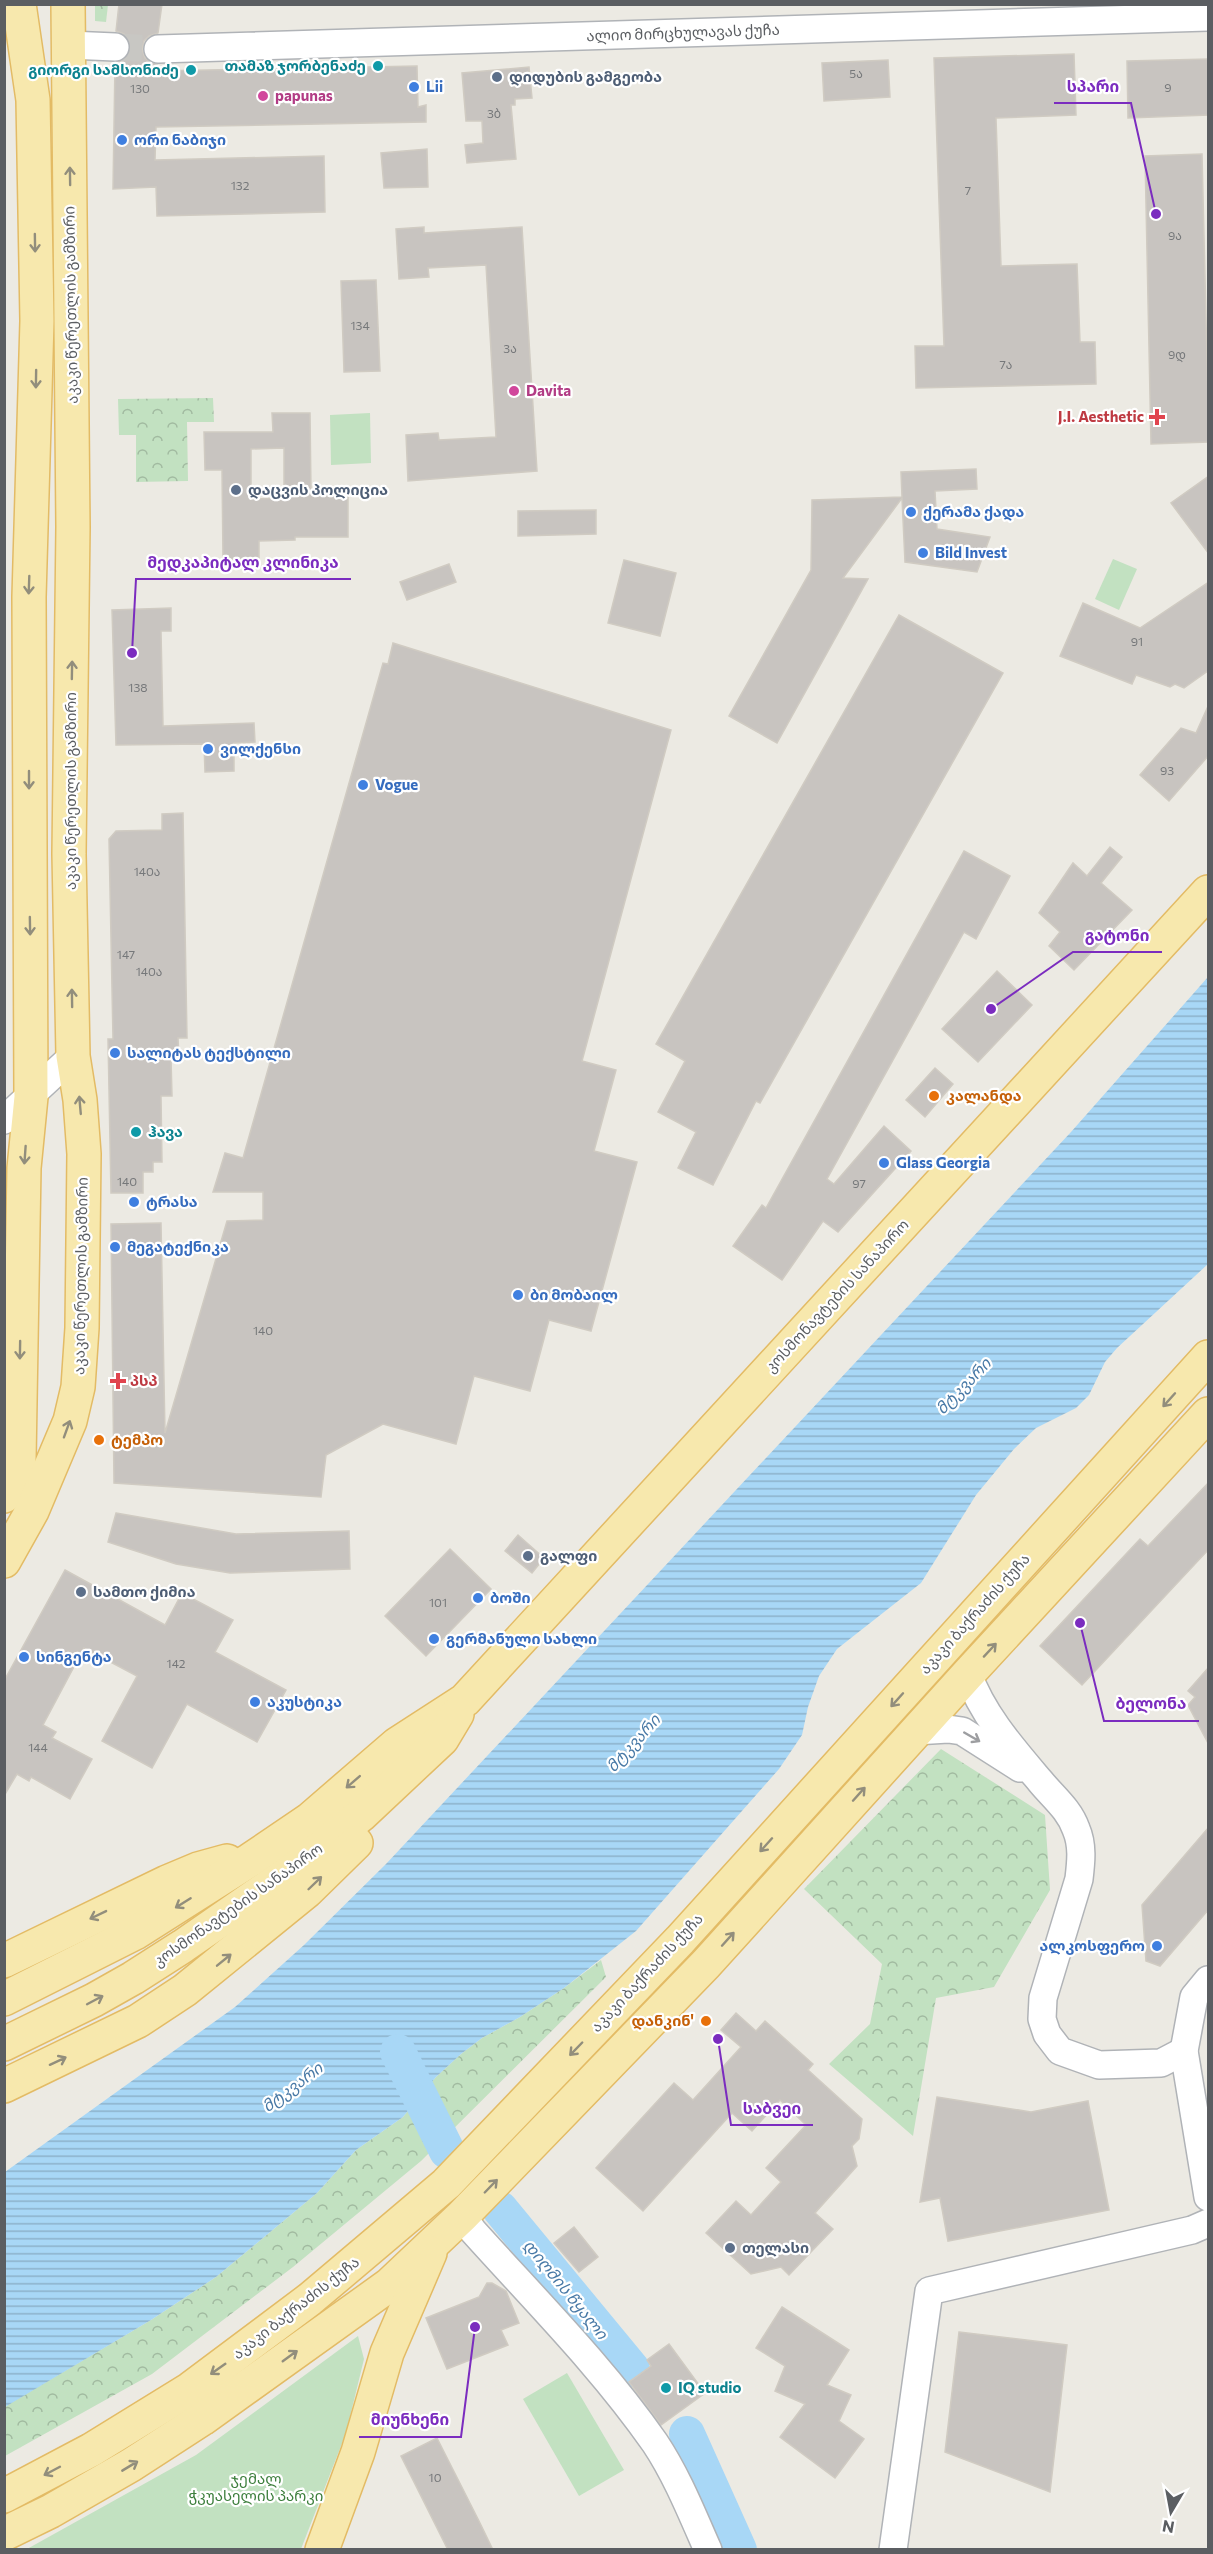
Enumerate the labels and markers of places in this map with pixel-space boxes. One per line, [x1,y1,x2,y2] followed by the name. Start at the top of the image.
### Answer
[224,56,366,75] place label: თამაზ ჯორბენაძე
[371,59,385,73] marker: თამაზ ჯორბენაძე
[28,60,179,79] place label: გიორგი სამსონიძე
[184,63,198,77] marker: გიორგი სამსონიძე
[509,67,662,86] place label: დიდუბის გამგეობა
[1054,69,1131,103] callout: სპარი
[490,70,504,84] marker: დიდუბის გამგეობა
[426,77,443,95] place label: Lii
[407,80,421,94] marker: Lii
[275,86,333,104] place label: papunas
[256,89,270,103] marker: papunas
[134,130,226,149] place label: ორი ნაბიჯი
[115,133,129,147] marker: ორი ნაბიჯი
[526,381,571,399] place label: Davita
[507,384,521,398] marker: Davita
[1058,407,1144,425] place label: J.I. Aesthetic
[1148,408,1166,426] marker: J.I. Aesthetic
[248,480,388,499] place label: დაცვის პოლიცია
[229,483,243,497] marker: დაცვის პოლიცია
[923,502,1025,521] place label: ქერამა ქადა
[904,505,918,519] marker: ქერამა ქადა
[935,543,1007,561] place label: Bild Invest
[136,545,351,579] callout: მედკაპიტალ კლინიკა
[916,546,930,560] marker: Bild Invest
[220,739,301,758] place label: ვილქენსი
[201,742,215,756] marker: ვილქენსი
[375,775,418,793] place label: Vogue
[356,778,370,792] marker: Vogue
[1073,918,1162,952] callout: გატონი
[127,1043,291,1062] place label: სალიტას ტექსტილი
[108,1046,122,1060] marker: სალიტას ტექსტილი
[946,1086,1022,1105] place label: კალანდა
[927,1089,941,1103] marker: კალანდა
[148,1122,183,1141] place label: ჰავა
[129,1125,143,1139] marker: ჰავა
[896,1153,990,1171] place label: Glass Georgia
[877,1156,891,1170] marker: Glass Georgia
[146,1192,198,1211] place label: ტრასა
[127,1195,141,1209] marker: ტრასა
[127,1237,229,1256] place label: მეგატექნიკა
[108,1240,122,1254] marker: მეგატექნიკა
[530,1285,618,1304] place label: ბი მობაილ
[511,1288,525,1302] marker: ბი მობაილ
[130,1371,158,1389] place label: პსპ
[111,1374,125,1388] marker: პსპ
[111,1430,163,1449] place label: ტემპო
[92,1433,106,1447] marker: ტემპო
[540,1546,597,1565] place label: გალფი
[521,1549,535,1563] marker: გალფი
[93,1582,196,1601] place label: სამთო ქიმია
[74,1585,88,1599] marker: სამთო ქიმია
[490,1588,531,1606] place label: ბოში
[471,1591,485,1605] marker: ბოში
[446,1629,597,1648] place label: გერმანული სახლი
[427,1632,441,1646] marker: გერმანული სახლი
[36,1647,112,1666] place label: სინგენტა
[17,1650,31,1664] marker: სინგენტა
[1104,1687,1199,1721] callout: ბელონა
[267,1692,342,1711] place label: აკუსტიკა
[248,1695,262,1709] marker: აკუსტიკა
[1039,1936,1145,1955] place label: ალკოსფერო
[1150,1939,1164,1953] marker: ალკოსფერო
[631,2011,694,2030] place label: დანკინ'
[699,2014,713,2028] marker: დანკინ'
[731,2091,813,2125] callout: საბვეი
[742,2238,809,2257] place label: თელასი
[723,2241,737,2255] marker: თელასი
[678,2378,742,2396] place label: IQ studio
[659,2381,673,2395] marker: IQ studio
[359,2403,461,2437] callout: მიუნხენი

